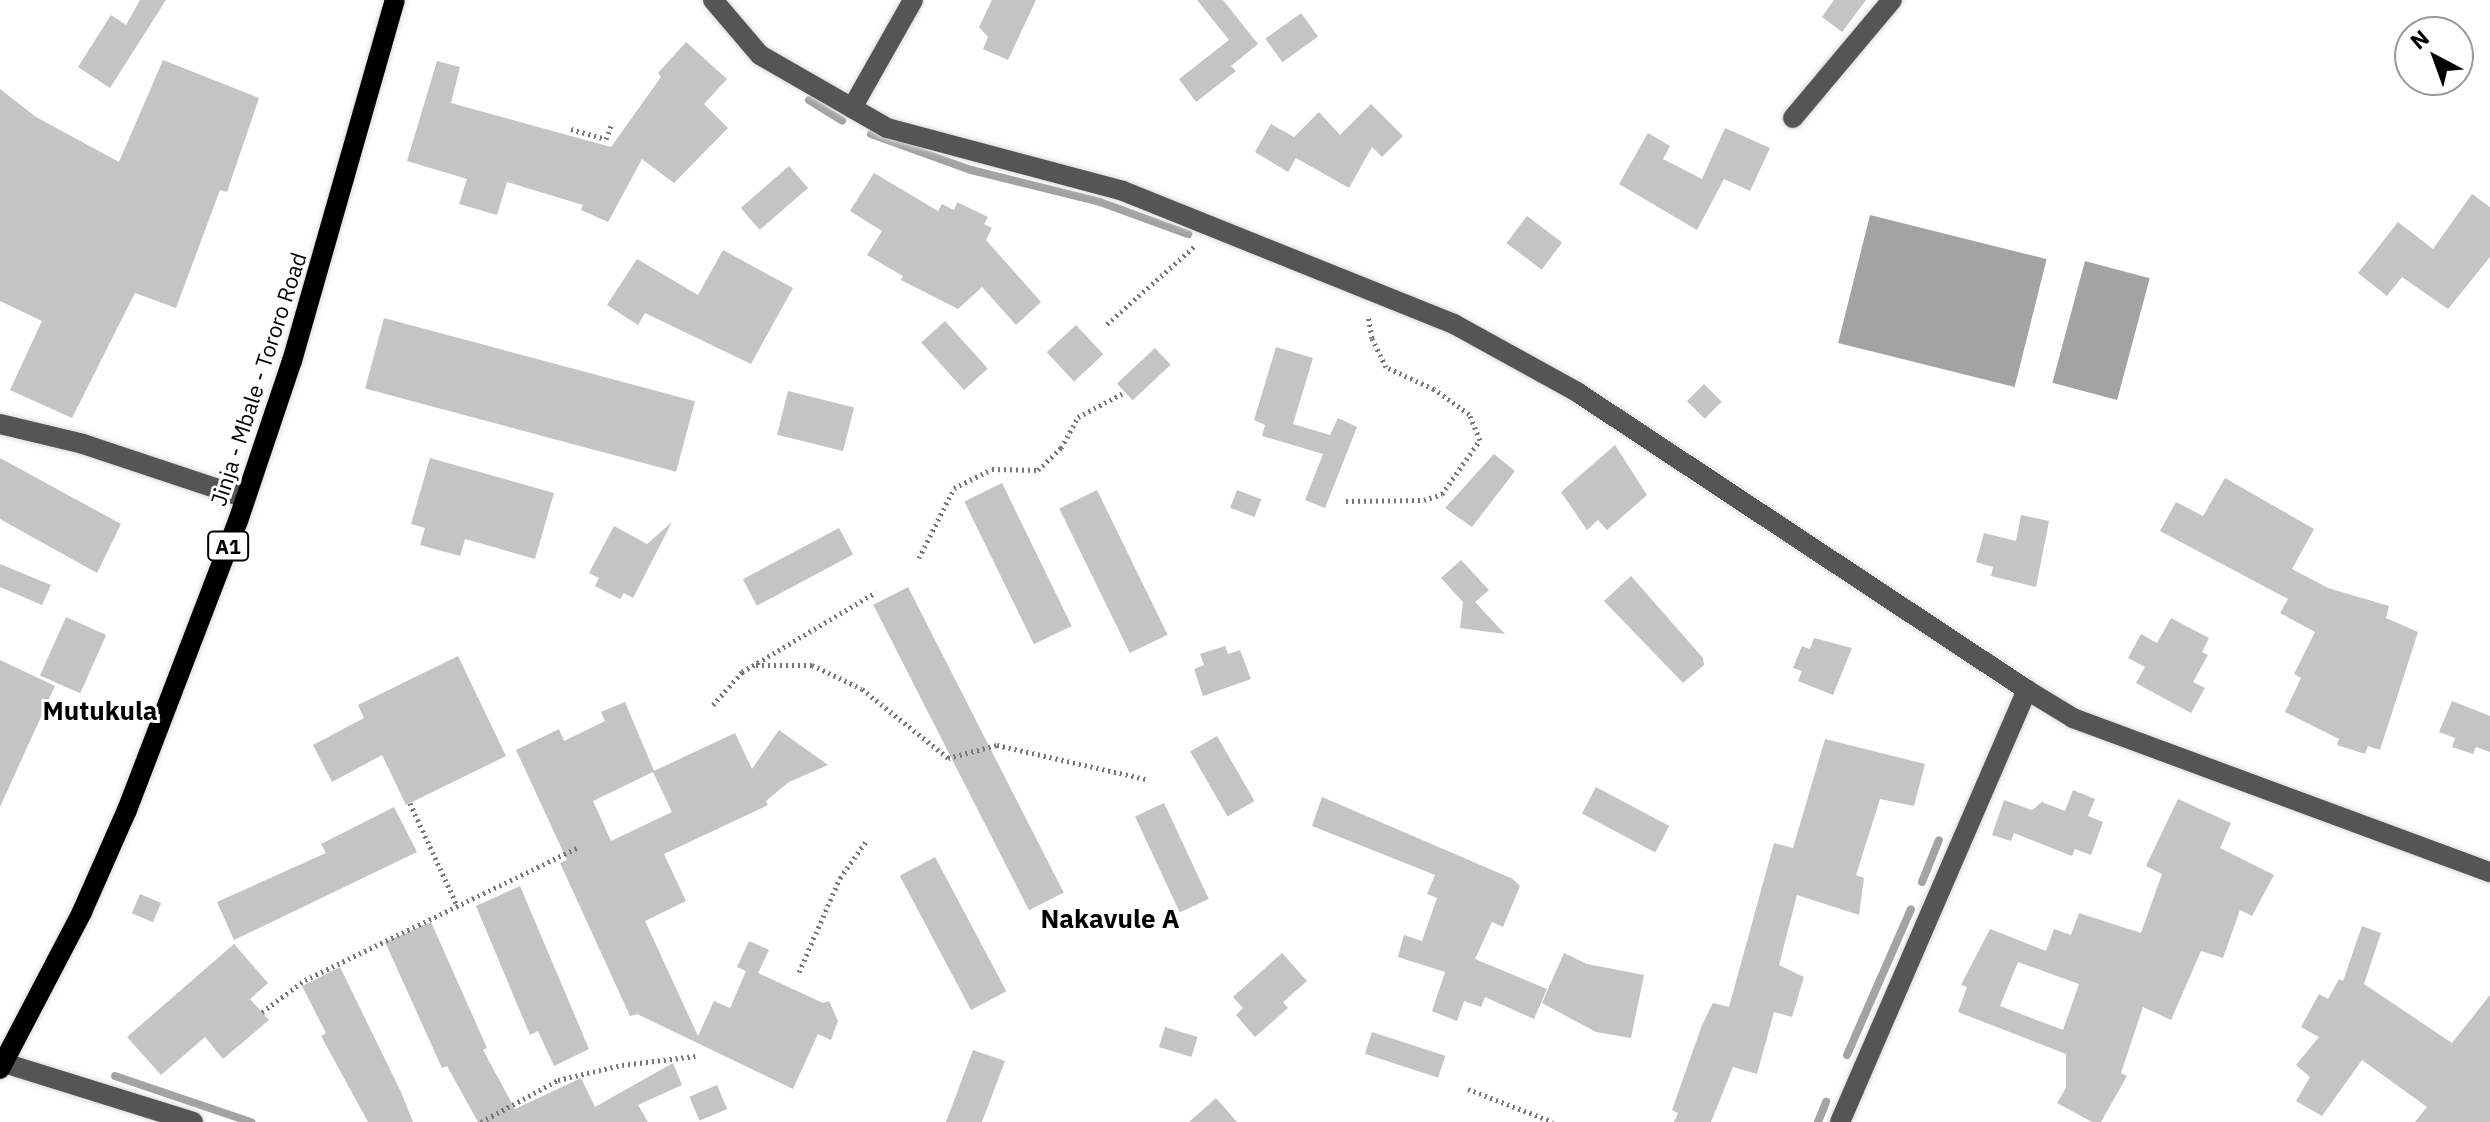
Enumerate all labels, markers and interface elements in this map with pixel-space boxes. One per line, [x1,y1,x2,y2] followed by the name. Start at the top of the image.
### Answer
[2394,16,2474,96] north arrow
[2404,23,2435,55] text: N
[204,249,312,509] street label: Jinja - Mbale - Tororo Road
[206,530,250,562] road number: A1
[42,695,158,727] district label: Mutukula
[1040,903,1180,935] district label: Nakavule A

